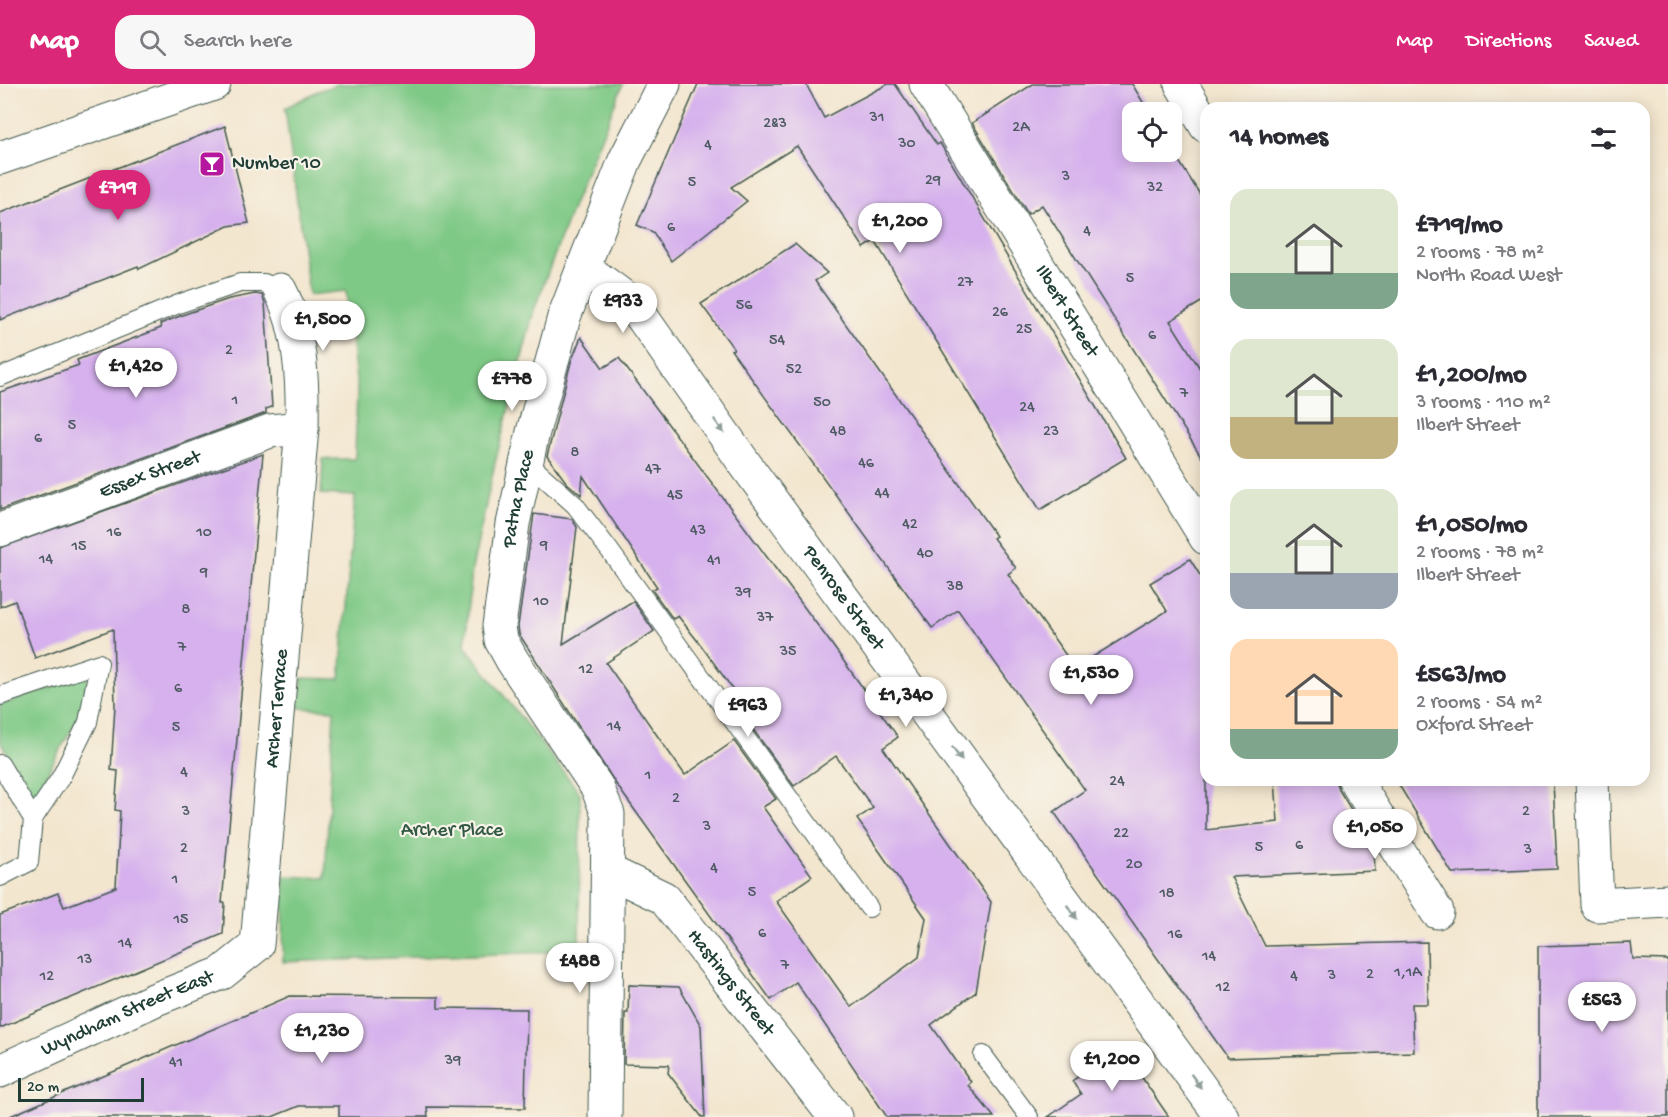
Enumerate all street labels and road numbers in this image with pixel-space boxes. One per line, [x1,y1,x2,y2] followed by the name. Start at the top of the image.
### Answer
[1029,261,1104,363] street label: Ilbert Street
[96,445,206,504] street label: Essex Street
[498,447,540,550] street label: Patna Place
[797,541,890,657] street label: Penrose Street
[261,647,294,769] street label: Archer Terrace
[682,925,780,1042] street label: Hastings Street
[38,965,219,1062] street label: Wyndham Street East

